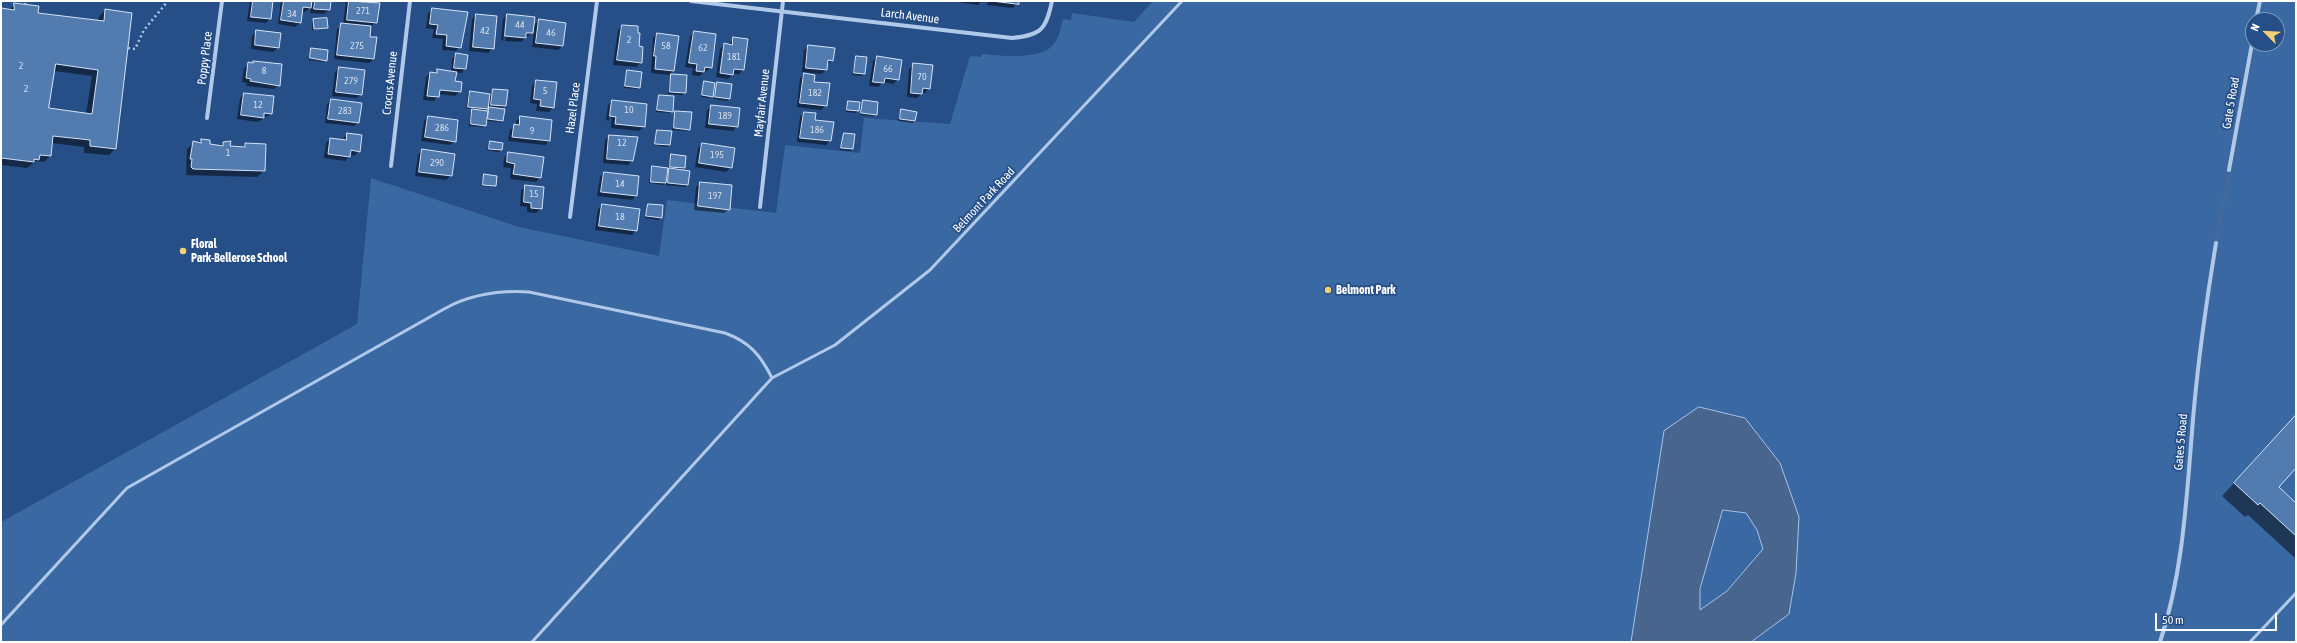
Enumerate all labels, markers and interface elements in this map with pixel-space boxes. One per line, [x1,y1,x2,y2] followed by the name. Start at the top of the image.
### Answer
[356,5,370,17] house number: 271
[880,5,940,27] street label: Larch Avenue
[287,8,297,20] house number: 34
[2245,12,2285,52] north arrow
[515,19,525,31] house number: 44
[2248,22,2262,33] text: N
[480,25,490,37] house number: 42
[546,27,556,39] house number: 46
[195,30,215,86] street label: Poppy Place
[627,34,631,46] house number: 2
[350,40,364,52] house number: 275
[661,40,671,52] house number: 58
[698,42,708,54] house number: 62
[379,50,401,116] street label: Crocus Avenue
[727,51,741,63] house number: 181
[19,60,23,72] house number: 2
[883,63,893,75] house number: 66
[262,65,266,77] house number: 8
[751,68,773,138] street label: Mayfair Avenue
[917,71,927,83] house number: 70
[344,75,358,87] house number: 279
[2219,76,2243,130] street label: Gate 5 Road
[563,82,583,134] street label: Hazel Place
[24,83,28,95] house number: 2
[543,85,547,97] house number: 5
[808,87,822,99] house number: 182
[253,99,263,111] house number: 12
[624,104,634,116] house number: 10
[338,105,352,117] house number: 283
[718,110,732,122] house number: 189
[435,122,449,134] house number: 286
[810,124,824,136] house number: 186
[530,125,534,137] house number: 9
[617,137,627,149] house number: 12
[226,147,230,159] house number: 1
[710,149,724,161] house number: 195
[430,157,444,169] house number: 290
[950,164,1018,236] street label: Belmont Park Road
[615,178,625,190] house number: 14
[529,188,539,200] house number: 15
[708,190,722,202] house number: 197
[615,211,625,223] house number: 18
[191,237,287,265] place label: Floral Park-Bellerose School
[178,246,188,256] marker: Floral Park-Bellerose School
[1336,283,1396,297] place label: Belmont Park
[1323,285,1333,295] marker: Belmont Park
[2171,413,2191,471] street label: Gates 5 Road
[2157,605,2279,631] scale bar
[2162,613,2184,627] text: 50 m

